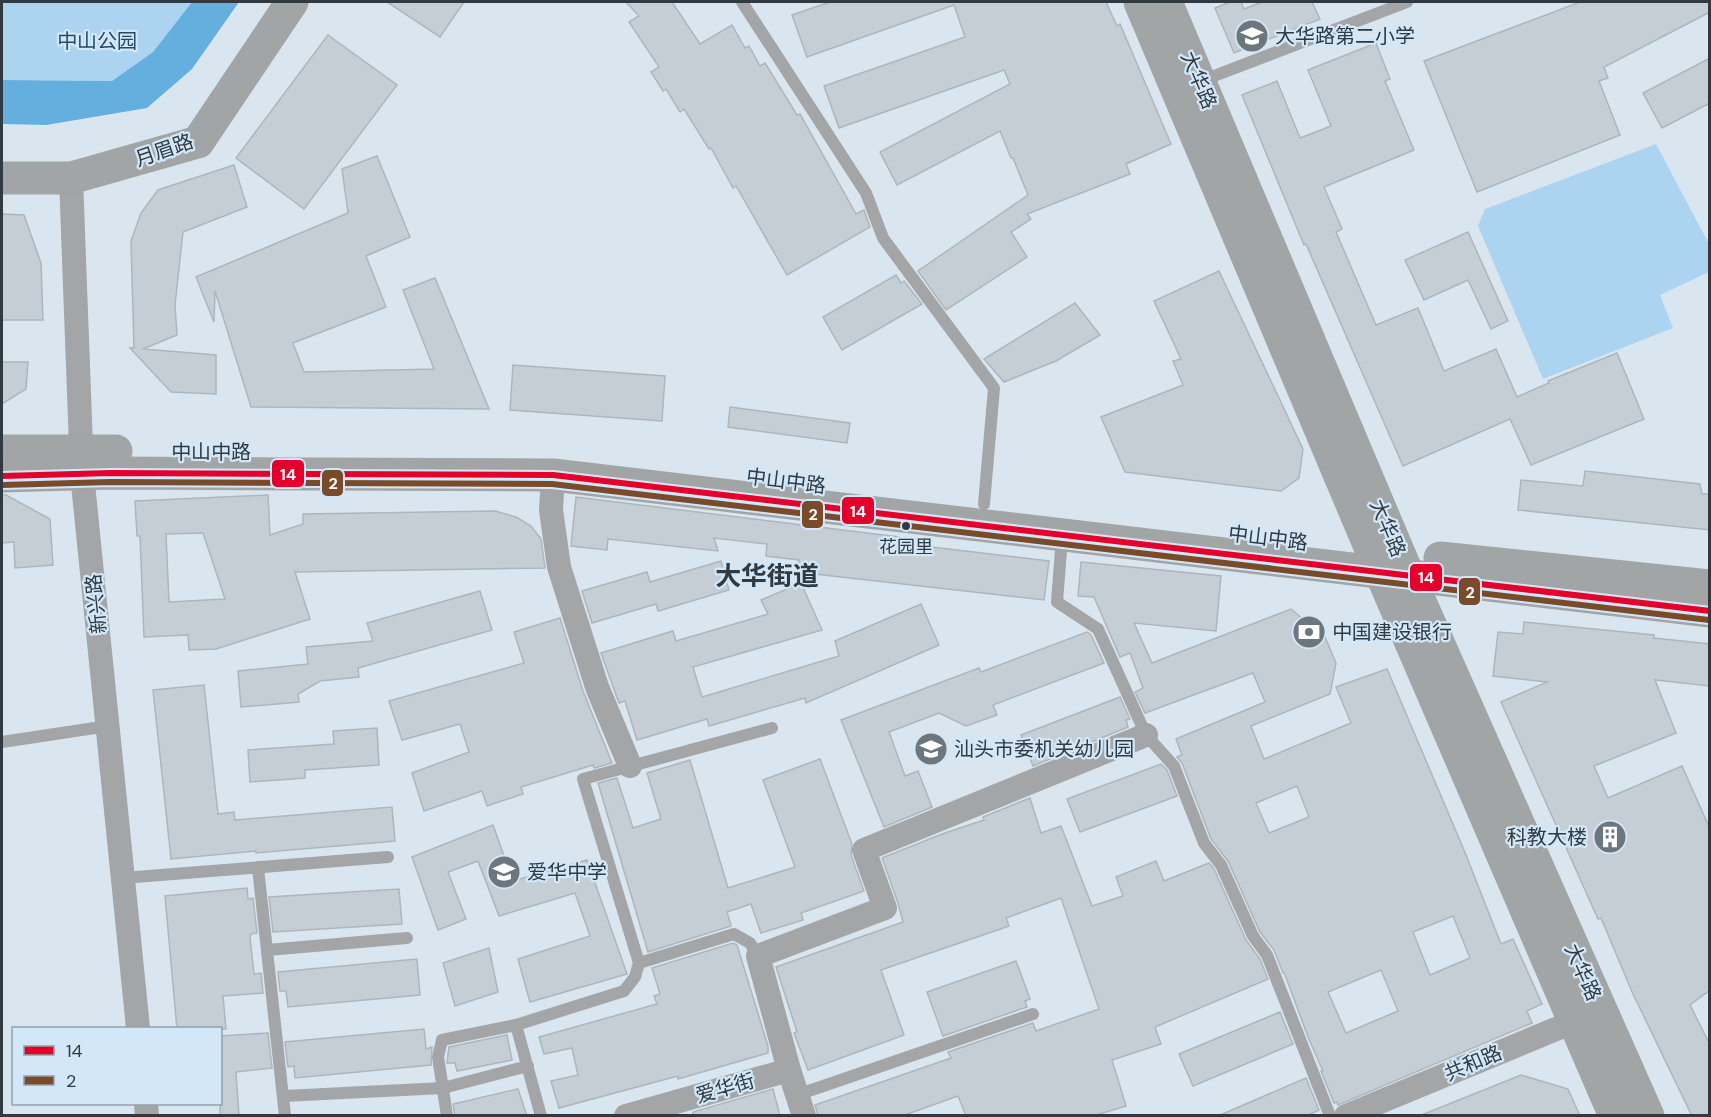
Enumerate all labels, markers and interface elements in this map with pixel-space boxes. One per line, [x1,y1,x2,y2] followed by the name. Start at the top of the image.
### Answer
[1234,18,1270,54] school or university icon: 大华路第二小学
[1275,23,1415,49] place label: 大华路第二小学
[57,28,137,54] park label: 中山公园
[1175,47,1223,113] street label: 大华路
[131,128,197,172] street label: 月眉路
[171,439,251,465] street label: 中山中路
[271,459,305,488] line badge: 14
[745,463,827,499] street label: 中山中路
[280,464,296,485] text: 14
[321,469,344,497] line badge: 2
[328,473,338,494] text: 2
[1364,495,1412,561] street label: 大华路
[841,496,875,525] line badge: 14
[801,500,824,529] line badge: 2
[850,501,866,522] text: 14
[808,504,818,525] text: 2
[900,520,912,532] marker: 花园里
[1227,520,1309,556] street label: 中山中路
[879,535,933,559] place label: 花园里
[715,559,819,593] district label: 大华街道
[1409,563,1443,592] line badge: 14
[1418,567,1434,588] text: 14
[80,573,112,635] street label: 新兴路
[1458,577,1481,606] line badge: 2
[1465,582,1475,603] text: 2
[1291,614,1327,650] bank icon: 中国建设银行
[1332,619,1452,645] place label: 中国建设银行
[913,731,949,767] school or university icon: 汕头市委机关幼儿园
[954,736,1134,762] place label: 汕头市委机关幼儿园
[1592,819,1628,855] building icon: 科教大楼
[1507,824,1587,850] place label: 科教大楼
[486,854,522,890] school or university icon: 爱华中学
[527,859,607,885] place label: 爱华中学
[1559,939,1607,1005] street label: 大华路
[12,1027,222,1105] legend
[66,1039,83,1063] text: 14
[1440,1039,1506,1087] street label: 共和路
[693,1067,757,1109] street label: 爱华街
[66,1069,76,1093] text: 2

